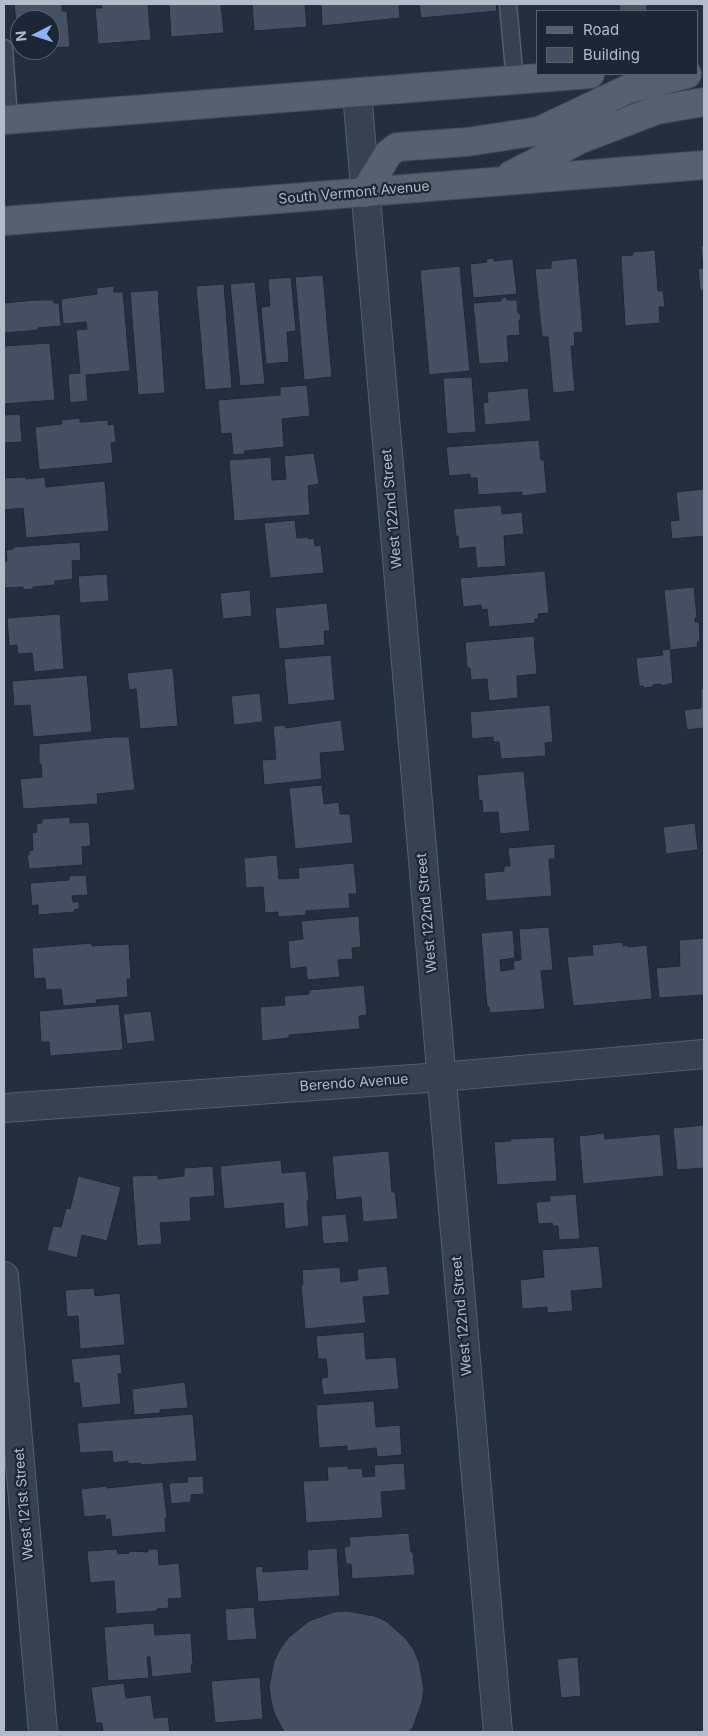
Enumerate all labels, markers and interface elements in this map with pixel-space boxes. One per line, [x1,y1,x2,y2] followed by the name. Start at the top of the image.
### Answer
[10,10,60,60] north arrow
[536,10,698,75] legend
[583,20,619,39] text: Road
[12,30,29,42] text: N
[583,45,640,64] text: Building
[278,178,430,208] street label: South Vermont Avenue
[378,448,406,570] street label: West 122nd Street
[413,852,441,974] street label: West 122nd Street
[299,1071,409,1095] street label: Berendo Avenue
[448,1255,476,1377] street label: West 122nd Street
[11,1447,37,1561] street label: West 121st Street

